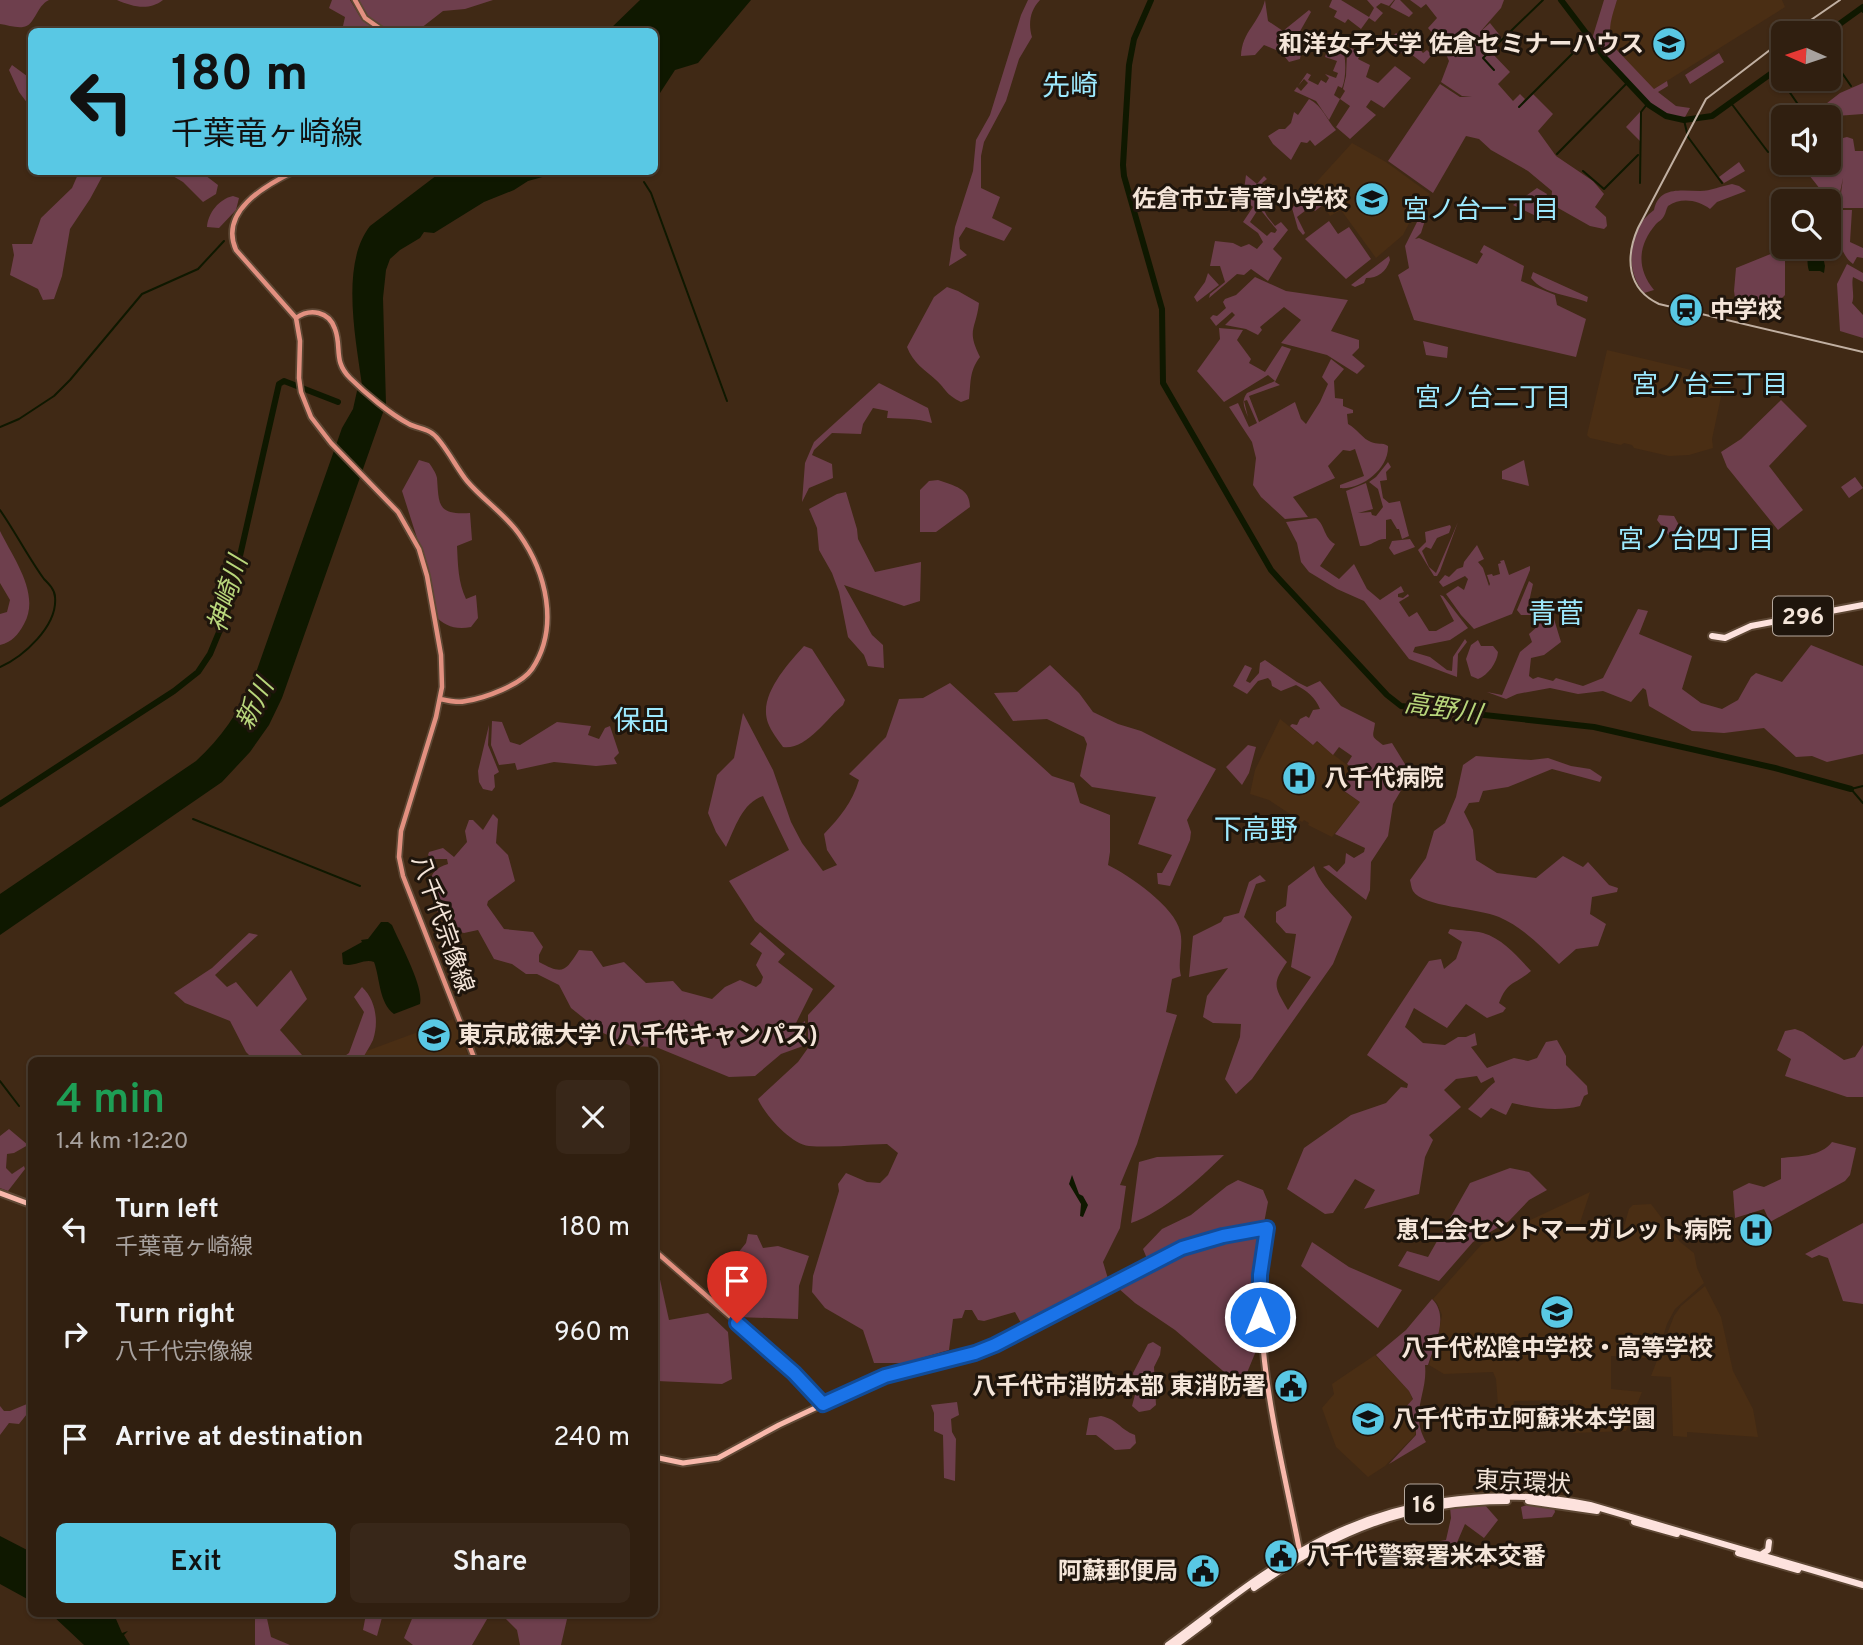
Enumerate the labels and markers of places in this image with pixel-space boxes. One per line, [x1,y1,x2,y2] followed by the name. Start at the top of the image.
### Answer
[1650,25,1688,63] school or university icon: 和洋女子大学 佐倉セミナーハウス
[1278,31,1644,61] place label: 和洋女子大学 佐倉セミナーハウス
[1353,180,1391,218] school or university icon: 佐倉市立青菅小学校
[1132,186,1348,216] place label: 佐倉市立青菅小学校
[1667,291,1705,329] station icon: 中学校
[1710,297,1782,327] place label: 中学校
[1280,759,1318,797] hospital icon: 八千代病院
[1324,765,1444,795] place label: 八千代病院
[415,1016,453,1054] school or university icon: 東京成徳大学 (八千代キャンパス)
[458,1022,818,1052] place label: 東京成徳大学 (八千代キャンパス)
[1737,1211,1775,1249] hospital icon: 恵仁会セントマーガレット病院
[1396,1217,1732,1247] place label: 恵仁会セントマーガレット病院
[707,1251,767,1323] pin
[1538,1293,1576,1331] school or university icon: 八千代松陰中学校・高等学校
[1401,1335,1713,1365] place label: 八千代松陰中学校・高等学校
[1272,1367,1310,1405] public building icon: 八千代市消防本部 東消防署
[972,1373,1266,1403] place label: 八千代市消防本部 東消防署
[1349,1400,1387,1438] school or university icon: 八千代市立阿蘇米本学園
[1392,1406,1656,1436] place label: 八千代市立阿蘇米本学園
[1262,1537,1300,1575] public building icon: 八千代警察署米本交番
[1306,1543,1546,1573] place label: 八千代警察署米本交番
[1184,1552,1222,1590] public building icon: 阿蘇郵便局
[1058,1558,1178,1588] place label: 阿蘇郵便局

